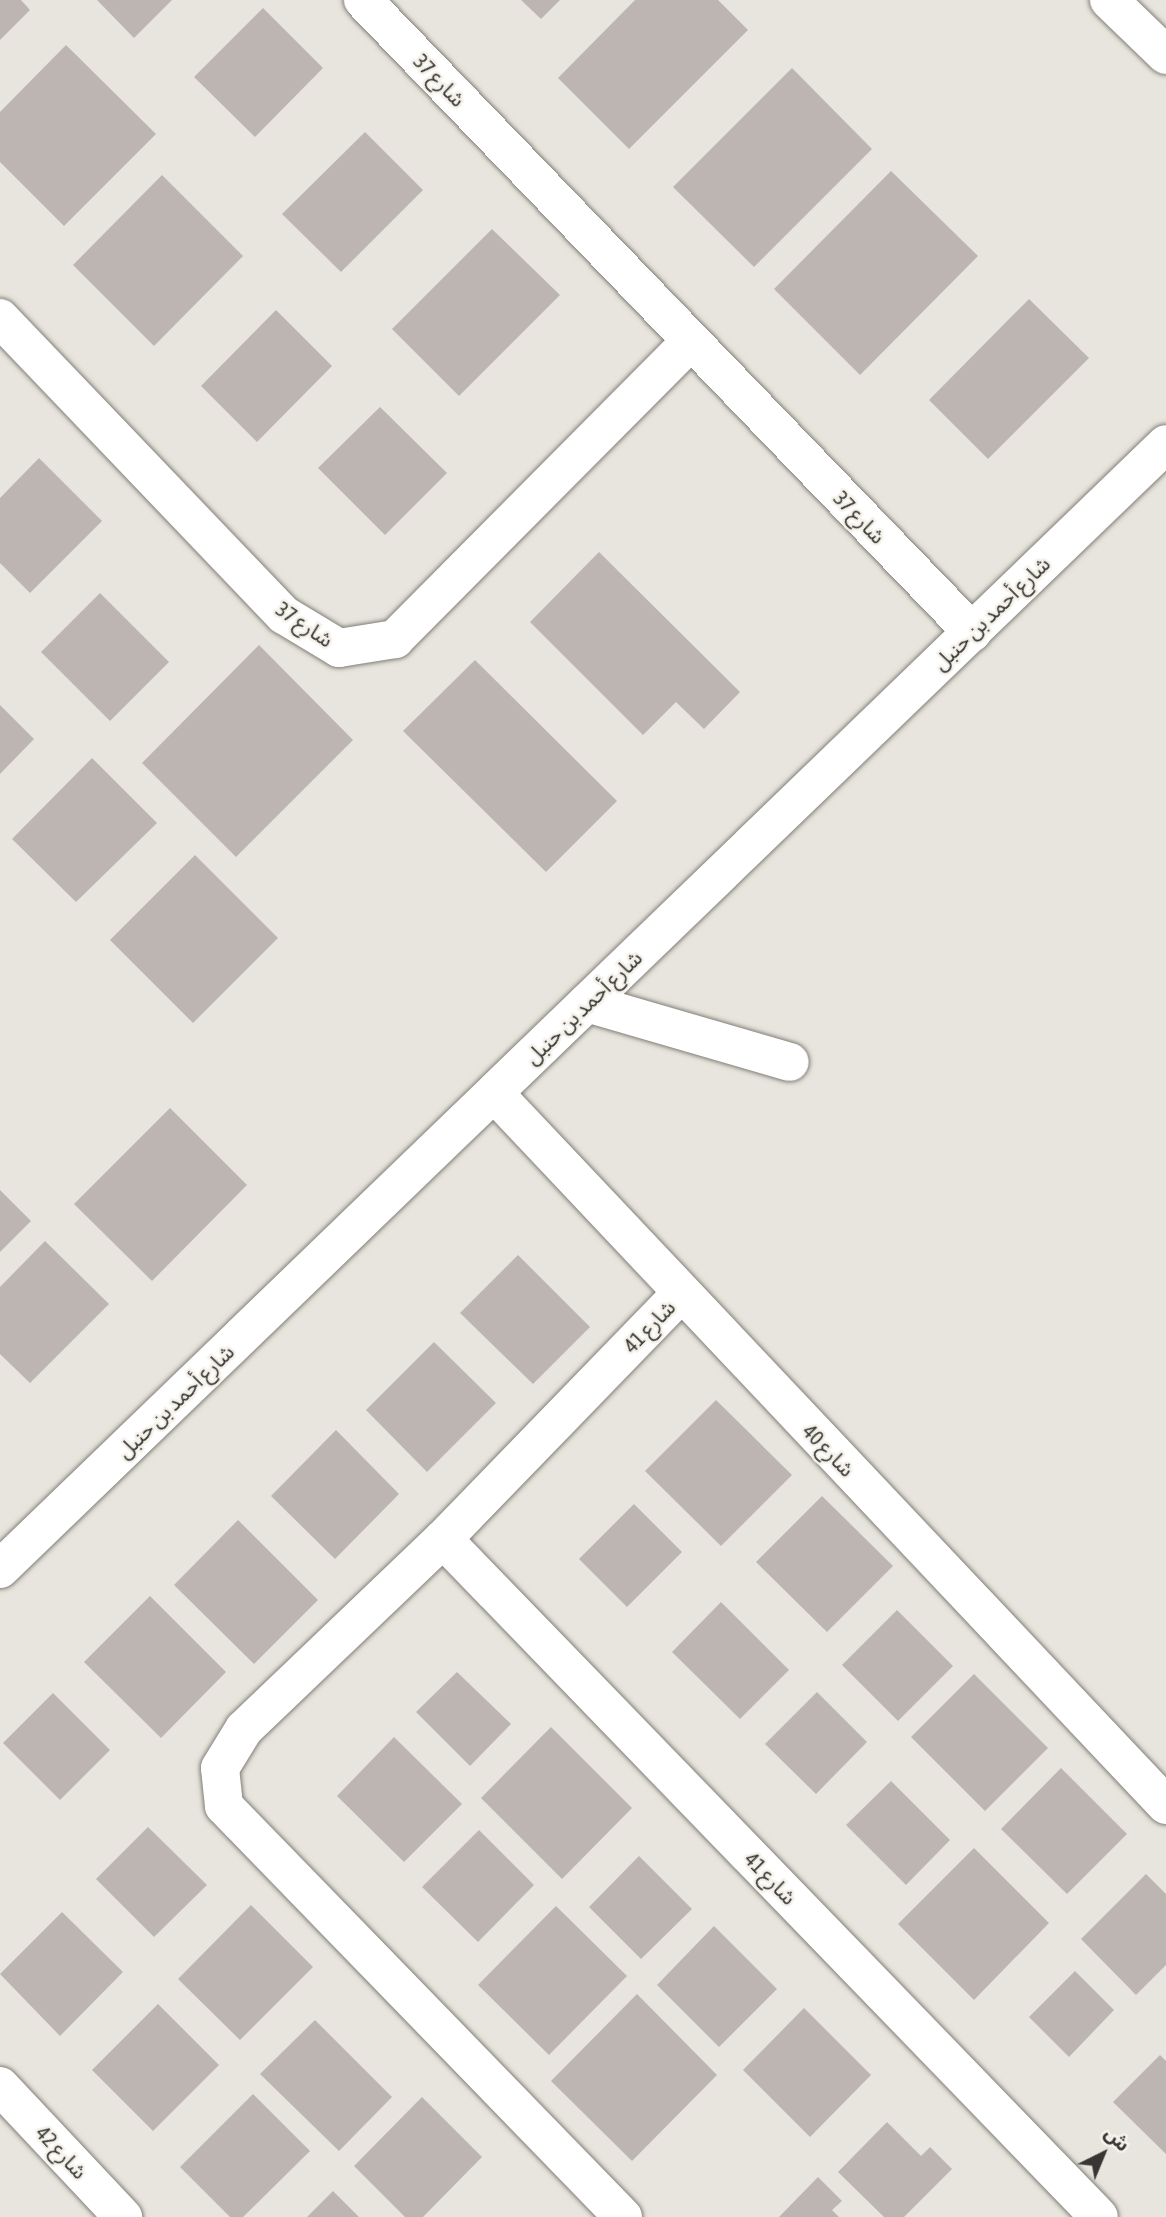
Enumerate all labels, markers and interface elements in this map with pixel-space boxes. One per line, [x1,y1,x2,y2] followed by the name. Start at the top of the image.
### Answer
[409,48,471,112] street label: شارع 37
[829,485,891,549] street label: شارع 37
[927,551,1055,675] street label: شارع أحمد بن حنبل
[272,596,338,652] street label: شارع 37
[519,945,647,1069] street label: شارع أحمد بن حنبل
[618,1294,680,1358] street label: شارع 41
[111,1339,239,1463] street label: شارع أحمد بن حنبل
[798,1418,860,1482] street label: شارع 40
[740,1846,802,1910] street label: شارع 41
[1068,2119,1138,2189] north arrow
[31,2120,93,2184] street label: شارع 42
[1100,2122,1134,2156] text: ش

